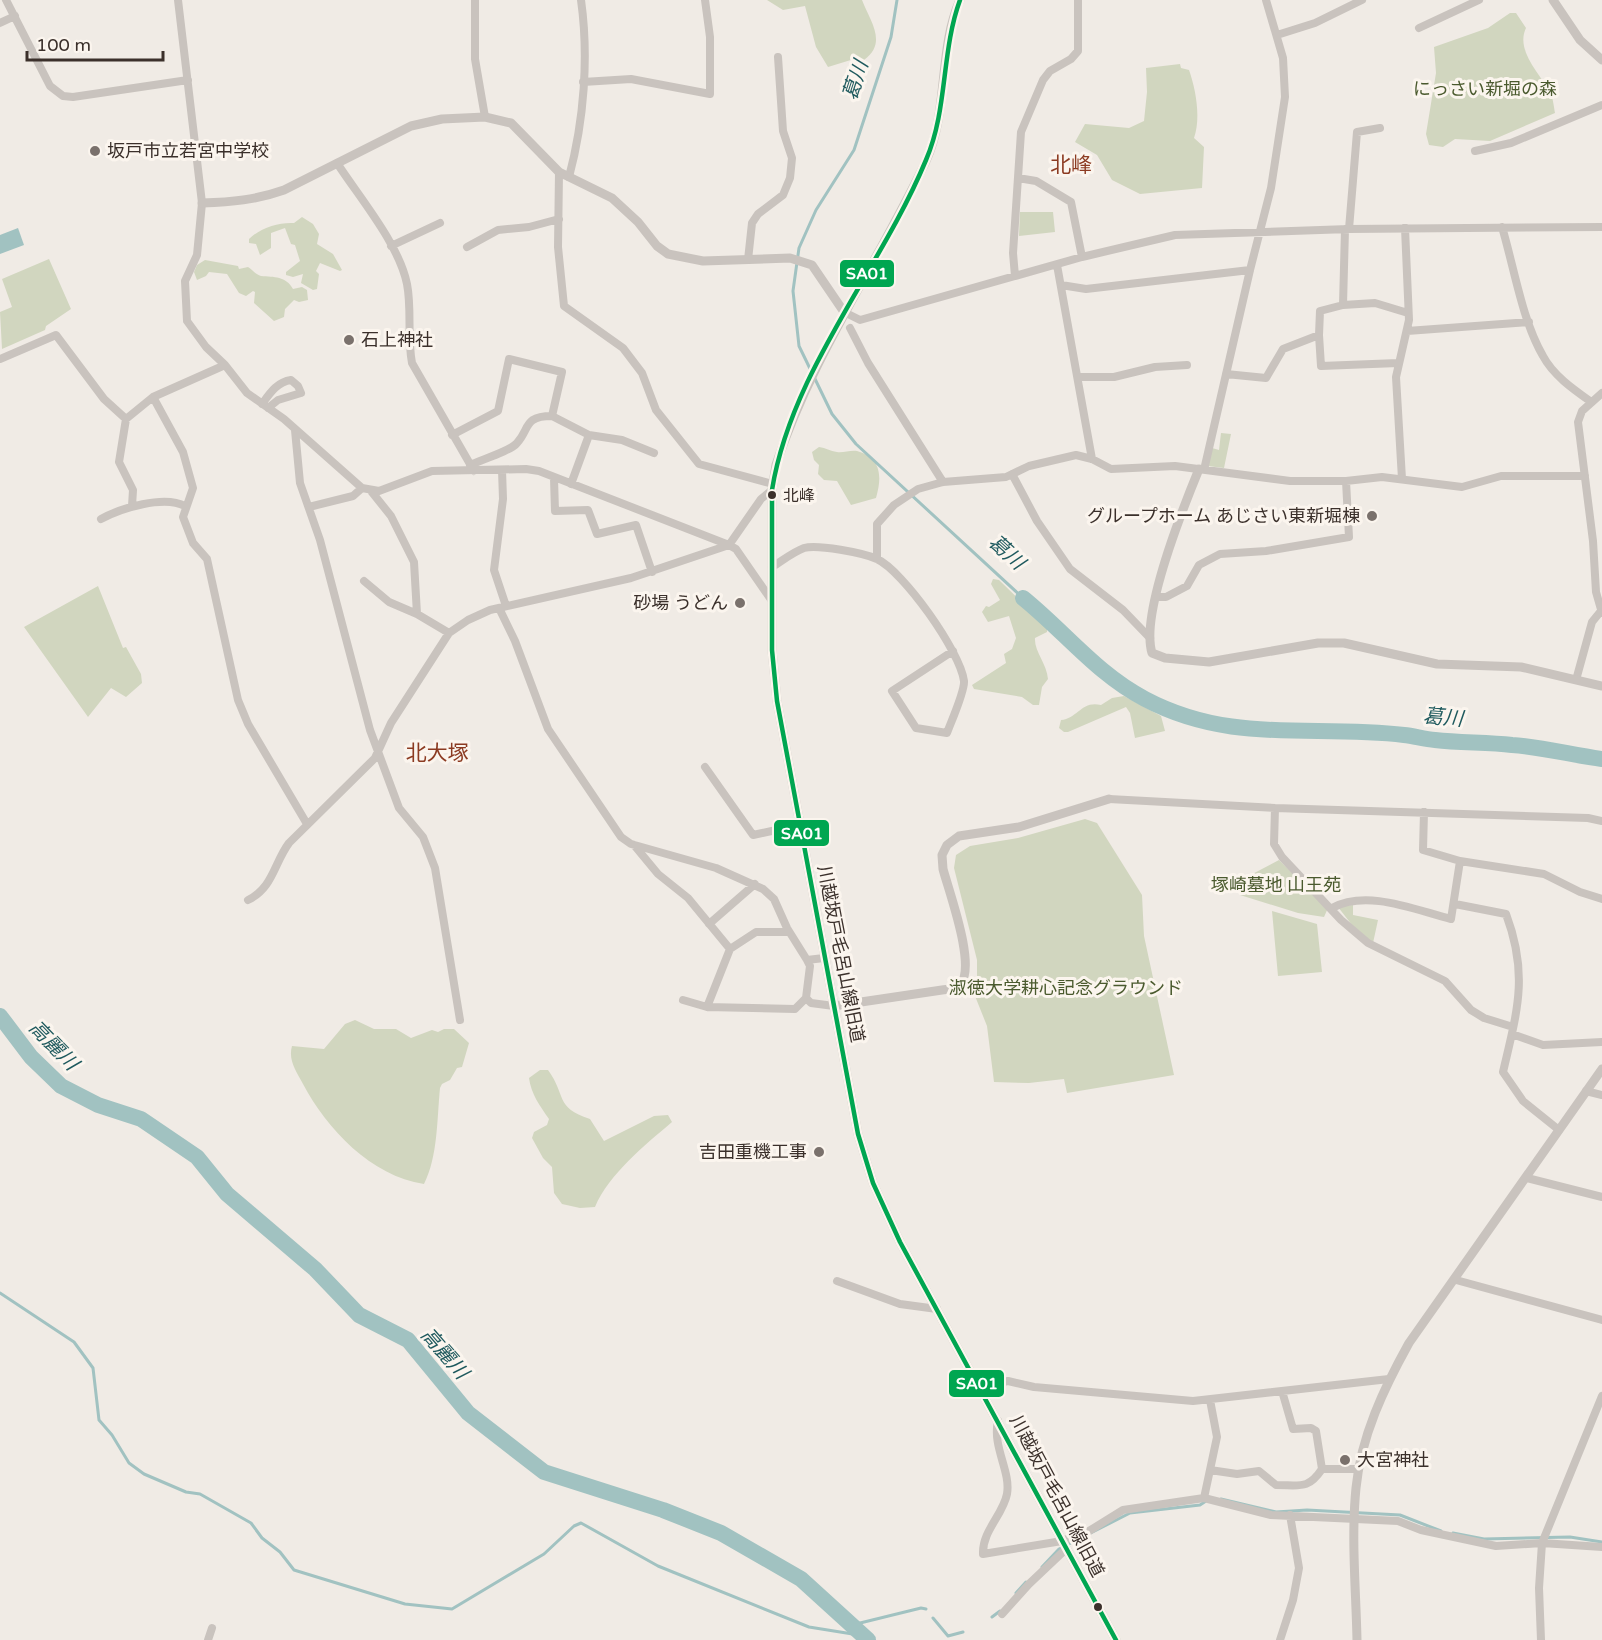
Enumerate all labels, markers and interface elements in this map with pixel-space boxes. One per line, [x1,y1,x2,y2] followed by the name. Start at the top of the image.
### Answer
[27,24,164,62] scale bar
[36,34,91,56] text: 100 m
[838,56,874,103] water label: 葛川
[1413,78,1557,100] park label: にっさい新堀の森
[107,140,269,162] place label: 坂戸市立若宮中学校
[88,144,102,158] marker: 坂戸市立若宮中学校
[1050,153,1092,178] district label: 北峰
[839,259,895,288] line badge: SA01
[846,264,888,284] text: SA01
[361,329,433,351] place label: 石上神社
[342,333,356,347] marker: 石上神社
[783,486,815,506] place label: 北峰
[766,489,778,501] marker: 北峰
[1087,505,1360,527] place label: グループホーム あじさい東新堀棟
[1365,509,1379,523] marker: グループホーム あじさい東新堀棟
[983,530,1031,576] water label: 葛川
[633,592,728,614] place label: 砂場 うどん
[733,596,747,610] marker: 砂場 うどん
[1422,704,1466,732] water label: 葛川
[406,741,469,766] district label: 北大塚
[773,819,830,847] line badge: SA01
[781,824,823,844] text: SA01
[813,864,869,1044] street label: 川越坂戸毛呂山線旧道
[1211,874,1341,896] park label: 塚崎墓地 山王苑
[949,977,1183,999] park label: 淑徳大学耕心記念グラウンド
[24,1016,84,1077] water label: 高麗川
[699,1141,807,1163] place label: 吉田重機工事
[812,1145,826,1159] marker: 吉田重機工事
[416,1323,474,1386] water label: 高麗川
[948,1369,1005,1398] line badge: SA01
[956,1374,998,1394] text: SA01
[1005,1411,1109,1581] street label: 川越坂戸毛呂山線旧道
[1357,1449,1429,1471] place label: 大宮神社
[1338,1453,1352,1467] marker: 大宮神社
[1092,1601,1104,1613] unlabelled marker

